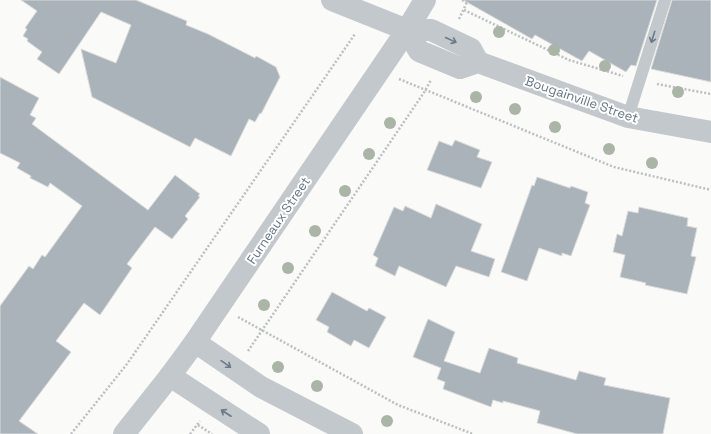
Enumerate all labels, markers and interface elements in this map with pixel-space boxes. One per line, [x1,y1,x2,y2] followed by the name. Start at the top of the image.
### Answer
[649,31,657,43] one-way arrow
[445,37,457,44] one-way arrow
[523,72,641,127] street label: Bougainville Street
[243,173,314,267] street label: Furneaux Street
[221,360,232,368] one-way arrow
[221,409,232,417] one-way arrow

